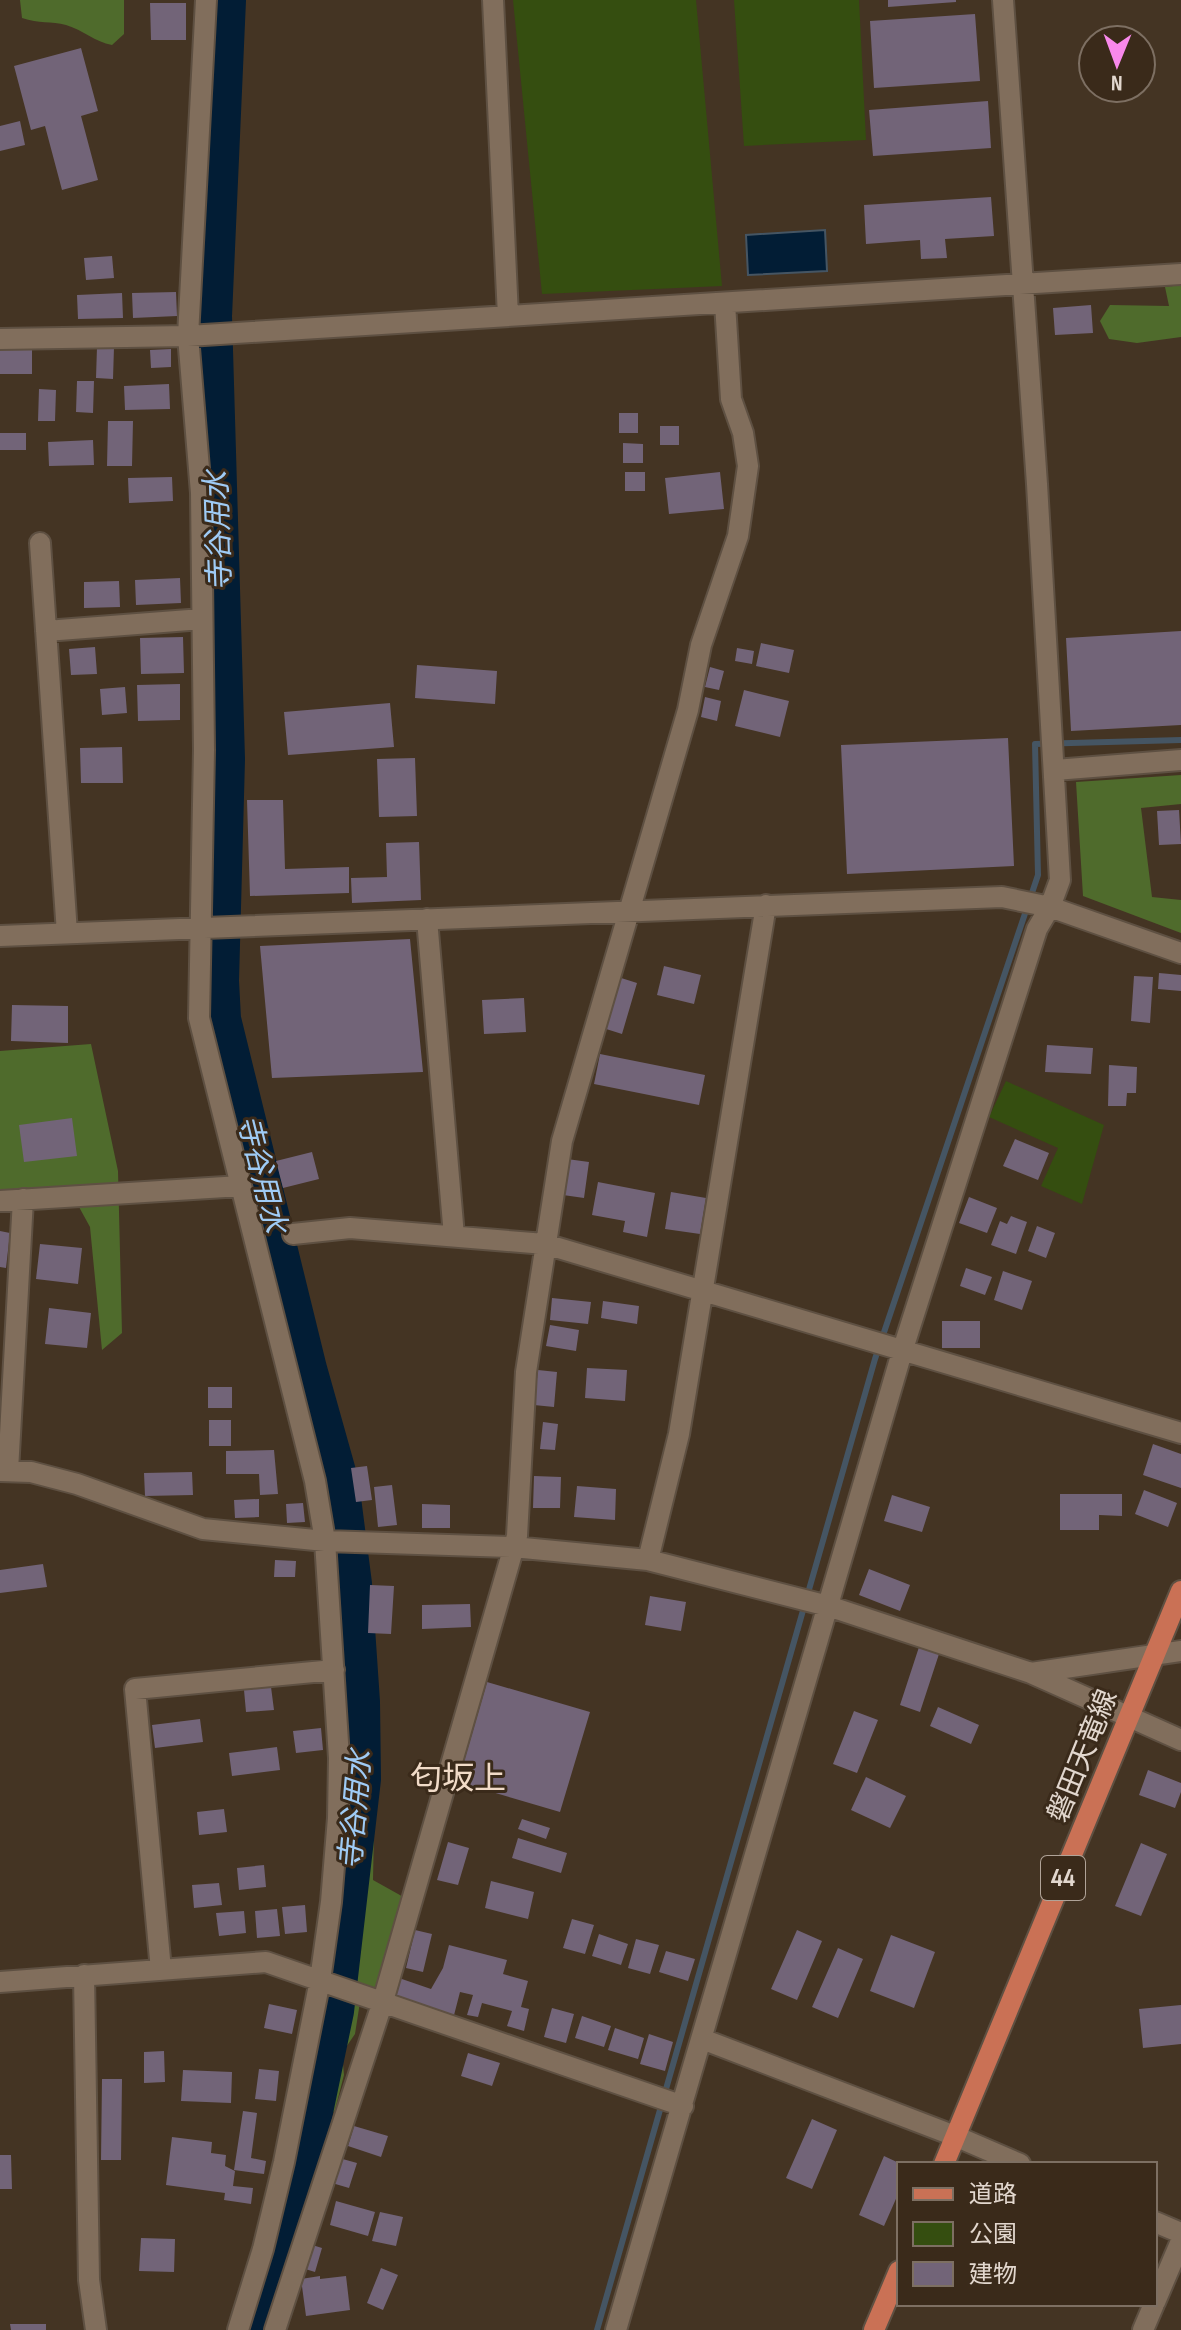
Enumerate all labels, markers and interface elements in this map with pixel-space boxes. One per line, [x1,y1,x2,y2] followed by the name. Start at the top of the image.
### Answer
[1077,24,1157,104] north arrow
[1111,69,1123,96] text: N
[199,467,239,592] water label: 寺谷用水
[229,1111,294,1239] water label: 寺谷用水
[1041,1685,1125,1827] street label: 磐田天竜線
[333,1746,379,1871] water label: 寺谷用水
[410,1760,506,1799] district label: 匂坂上
[1041,1856,1085,1900] road number: 44
[897,2162,1157,2306] legend
[969,2180,1017,2209] text: 道路
[969,2220,1017,2249] text: 公園
[969,2260,1017,2289] text: 建物

